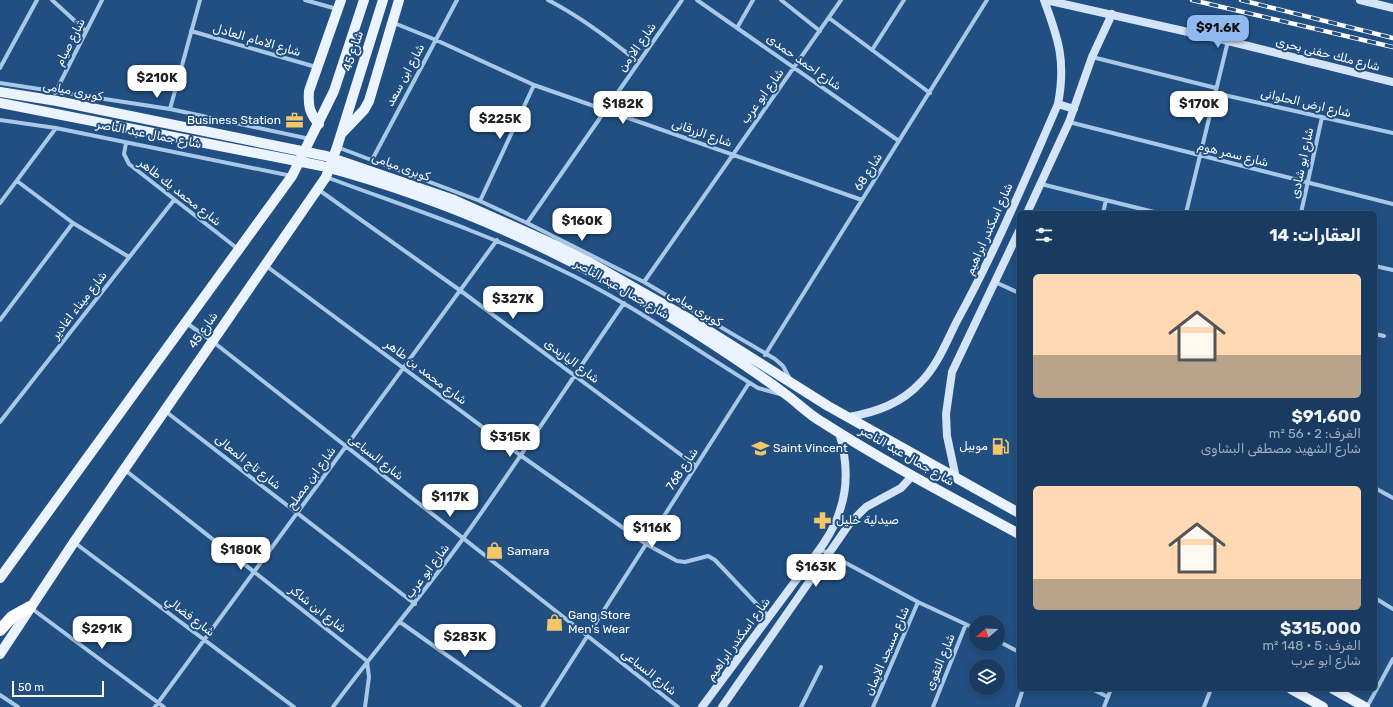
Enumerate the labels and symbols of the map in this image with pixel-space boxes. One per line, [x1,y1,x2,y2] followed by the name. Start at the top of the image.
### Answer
[1185,15,1251,49] pin: $91.6K
[52,16,90,69] street label: شارع صيام
[615,20,661,75] street label: شارع الارمن
[211,21,303,61] street label: شارع الامام العادل
[340,29,368,73] street label: شارع 45
[763,31,844,95] street label: شارع احمد حمدى
[1274,34,1382,76] street label: شارع ملك حفنى بحرى
[383,41,429,110] street label: شارع ابن سعد
[129,65,185,99] pin: $210K
[737,66,788,128] street label: شارع ابو عرب
[42,78,105,105] street label: كوبرى ميامى
[1259,86,1353,122] street label: شارع ارض الحلوانى
[595,91,651,125] pin: $182K
[1171,91,1227,125] pin: $170K
[472,106,528,140] pin: $225K
[284,110,304,130] office icon: Business Station
[187,113,281,127] place label: Business Station
[669,116,734,152] street label: شارع الزرقانى
[94,117,203,153] street label: شارع جمال عبد الناصر
[1288,126,1318,200] street label: شارع ابو شادى
[1196,138,1270,172] street label: شارع سمر هوم
[370,150,433,185] street label: كوبرى ميامى
[851,151,887,194] street label: شارع 68
[134,155,224,230] street label: شارع محمد بك طاهر
[962,181,1017,278] street label: شارع اسكندر ابراهيم
[554,208,610,242] pin: $160K
[570,256,672,324] street label: شارع جمال عبد الناصر
[48,268,111,344] street label: شارع ميناء اغادير
[485,286,541,320] pin: $327K
[665,286,725,331] street label: كوبرى ميامى
[185,309,222,352] street label: شارع 45
[380,336,470,409] street label: شارع محمد بن طاهر
[540,336,602,388] street label: شارع اليازيدى
[855,423,957,491] street label: شارع جمال عبد الناصر
[482,424,538,458] pin: $315K
[344,431,406,484] street label: شارع السباعى
[211,432,284,494] street label: شارع تاج المعالى
[991,436,1011,456] fuel station icon: موبيل
[750,438,770,458] school or university icon: Saint Vincent
[959,439,988,454] place label: موبيل
[773,441,848,455] place label: Saint Vincent
[284,444,340,513] street label: شارع ابن مصلح
[663,445,703,494] street label: شارع 768
[422,484,478,518] pin: $117K
[813,510,833,530] pharmacy icon: صيدلية خليل
[836,513,899,527] place label: صيدلية خليل
[624,515,680,549] pin: $116K
[213,537,269,571] pin: $180K
[402,541,454,602] street label: شارع ابو عرب
[484,541,504,561] shop icon: Samara
[507,544,549,558] place label: Samara
[788,554,844,588] pin: $163K
[285,582,349,637] street label: شارع ابن شاكر
[161,593,217,641] street label: شارع فضالي
[703,595,775,685] street label: شارع اسكندر ابراهيم
[862,604,914,699] street label: شارع مسجد الايمان
[568,608,631,636] place label: Gang Store Men's Wear
[545,612,565,632] shop icon: Gang Store Men's Wear
[969,615,1005,651] north arrow
[74,616,130,650] pin: $291K
[437,624,493,658] pin: $283K
[922,632,960,693] street label: شارع التقوى
[617,646,679,699] street label: شارع السباعى
[12,679,104,698] scale bar

